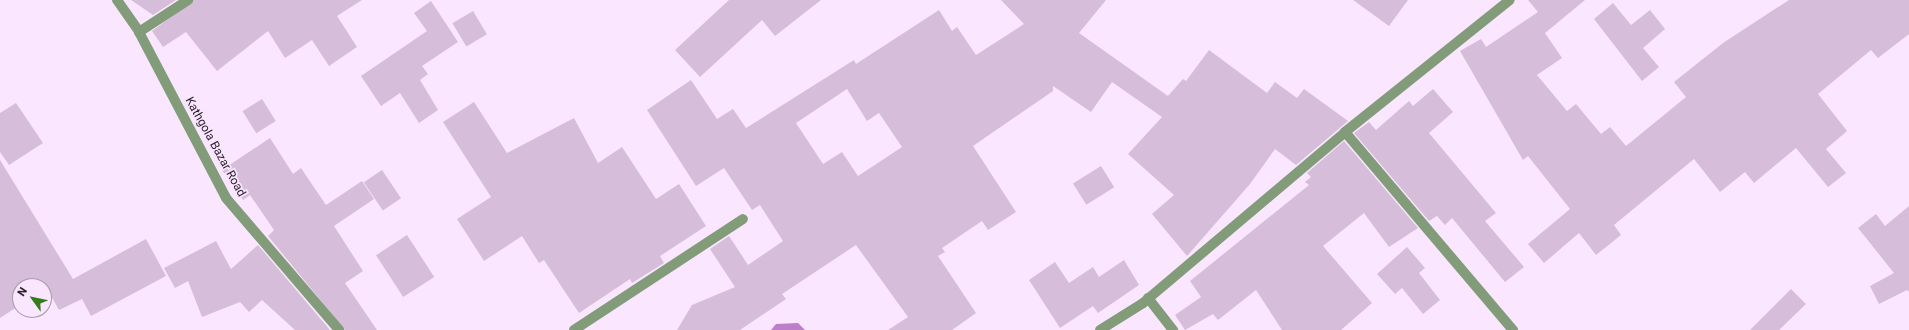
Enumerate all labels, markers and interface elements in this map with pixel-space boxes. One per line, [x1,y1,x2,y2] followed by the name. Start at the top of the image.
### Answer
[182,95,248,199] street label: Kathgola Bazar Road
[12,278,52,318] north arrow
[15,285,30,299] text: N

